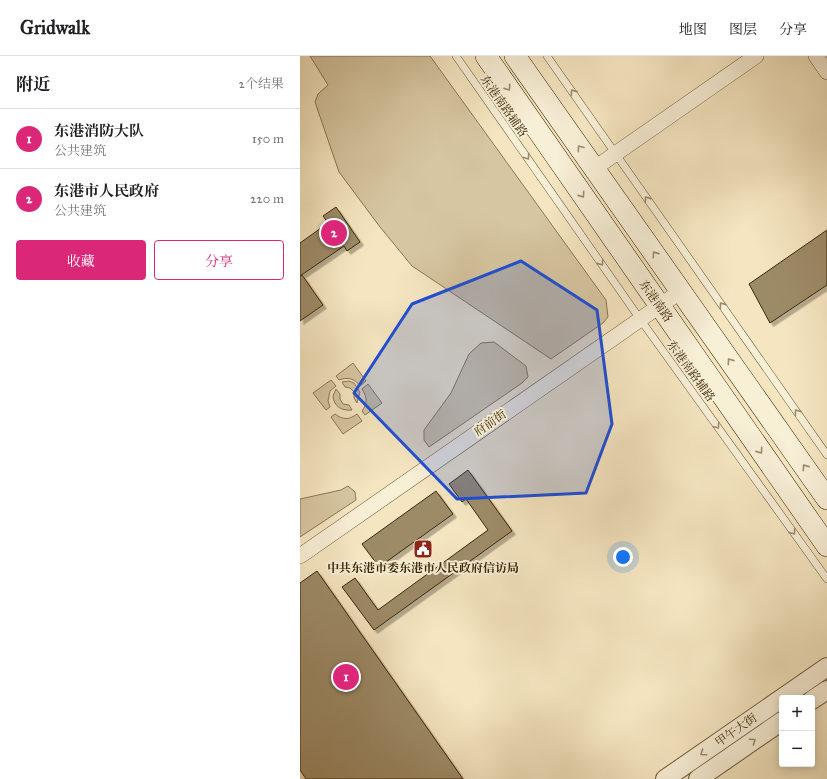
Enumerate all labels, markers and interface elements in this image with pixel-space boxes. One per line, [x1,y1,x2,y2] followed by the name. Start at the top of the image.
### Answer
[20,16,90,39] text: Gridwalk
[679,21,707,38] text: 地图
[729,21,757,38] text: 图层
[779,21,807,38] text: 分享
[478,72,530,140] street label: 东港南路辅路
[16,74,50,95] text: 附近
[239,76,284,92] text: 2个结果
[503,84,511,91] one-way arrow
[571,90,578,97] one-way arrow
[54,122,144,140] text: 东港消防大队
[26,131,32,147] text: 1
[252,131,284,147] text: 150 m
[54,143,106,159] text: 公共建筑
[577,145,585,152] one-way arrow
[522,152,529,159] one-way arrow
[54,182,159,200] text: 东港市人民政府
[26,191,32,207] text: 2
[250,191,284,207] text: 220 m
[577,191,585,198] one-way arrow
[644,196,652,203] one-way arrow
[54,203,106,219] text: 公共建筑
[321,218,347,248] pin: 2
[16,240,146,280] button: 收藏
[154,240,284,280] button: 分享
[653,252,660,259] one-way arrow
[596,259,604,266] one-way arrow
[636,277,676,325] street label: 东港南路
[720,303,727,310] one-way arrow
[664,338,718,404] street label: 东港南路辅路
[728,358,735,365] one-way arrow
[471,406,510,439] street label: 府前街
[794,409,802,416] one-way arrow
[712,422,720,429] one-way arrow
[755,447,763,454] one-way arrow
[802,464,810,471] one-way arrow
[788,527,795,534] one-way arrow
[412,538,434,560] public building icon: 中共东港市委东港市人民政府信访局
[613,547,633,567] your location
[327,561,519,575] place label: 中共东港市委东港市人民政府信访局
[333,662,359,692] pin: 1
[779,695,815,767] map controls
[779,695,815,731] button: +
[712,710,760,750] street label: 甲午大街
[779,731,815,767] button: −
[749,738,756,746] one-way arrow
[700,748,707,756] one-way arrow

